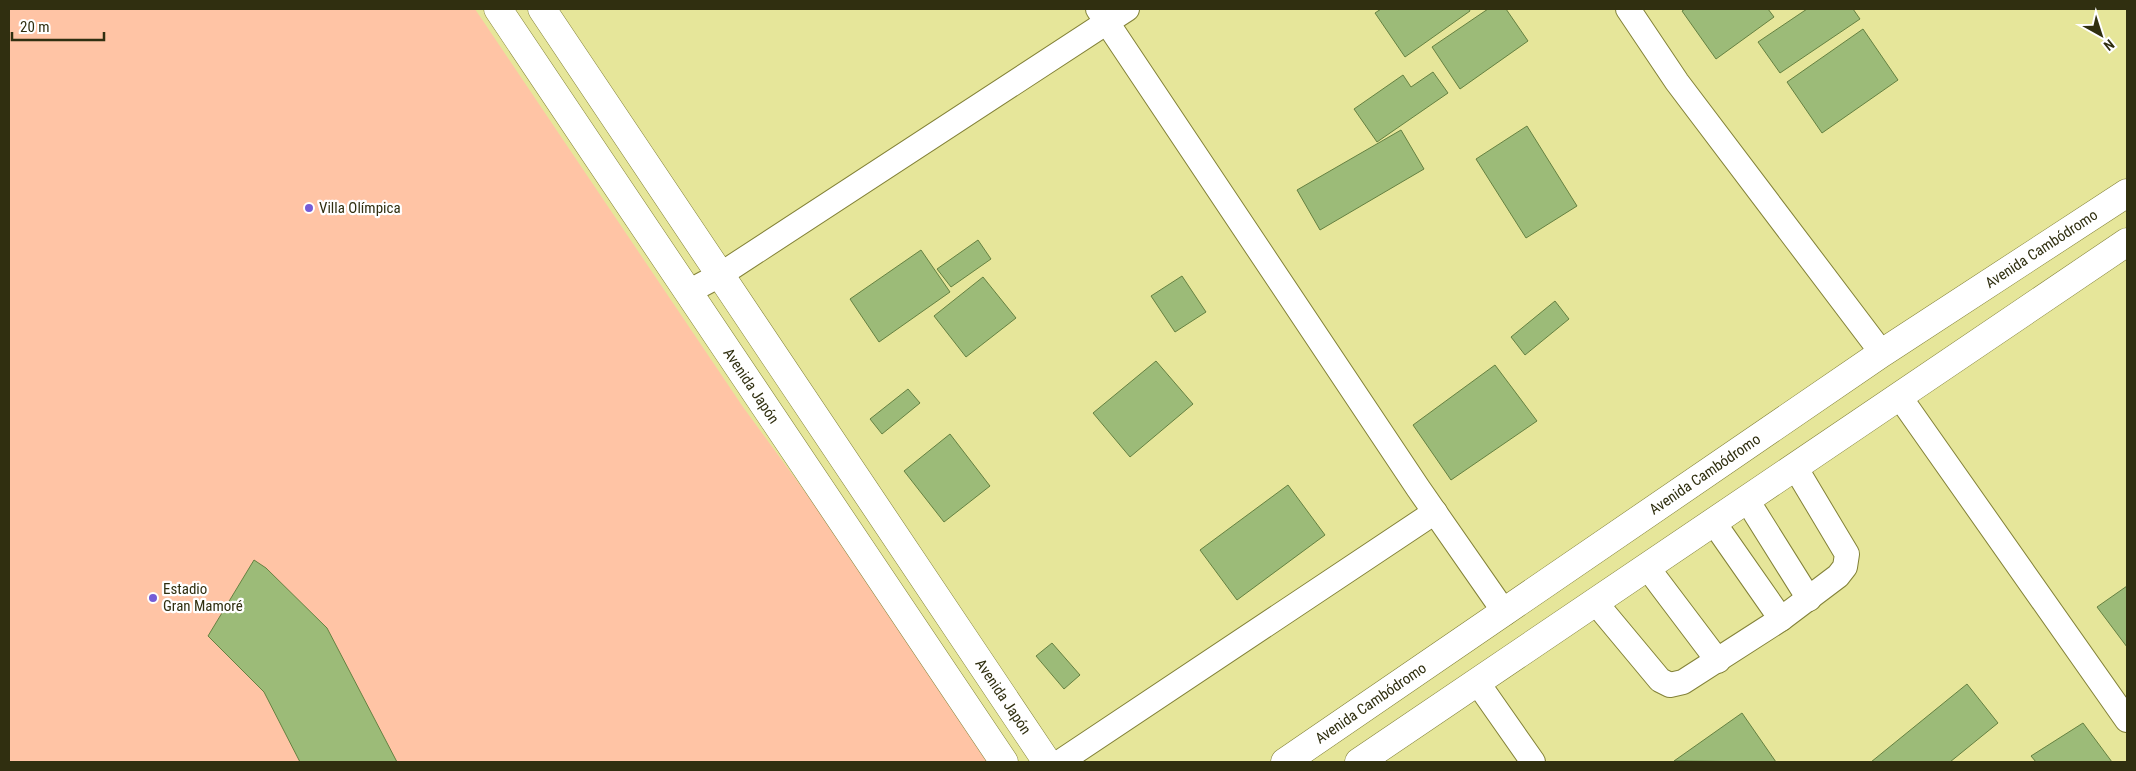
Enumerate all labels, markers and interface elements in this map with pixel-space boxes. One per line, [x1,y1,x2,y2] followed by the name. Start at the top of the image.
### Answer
[12,10,105,42] scale bar
[2076,10,2126,60] north arrow
[20,18,50,36] text: 20 m
[2101,36,2118,54] text: N
[319,199,401,217] place label: Villa Olímpica
[303,202,315,214] marker: Villa Olímpica
[1982,206,2101,292] street label: Avenida Cambódromo
[719,345,783,427] street label: Avenida Japón
[1646,430,1764,519] street label: Avenida Cambódromo
[163,580,243,615] place label: Estadio Gran Mamoré
[147,592,159,604] marker: Estadio Gran Mamoré
[971,655,1035,738] street label: Avenida Japón
[1312,659,1430,748] street label: Avenida Cambódromo

